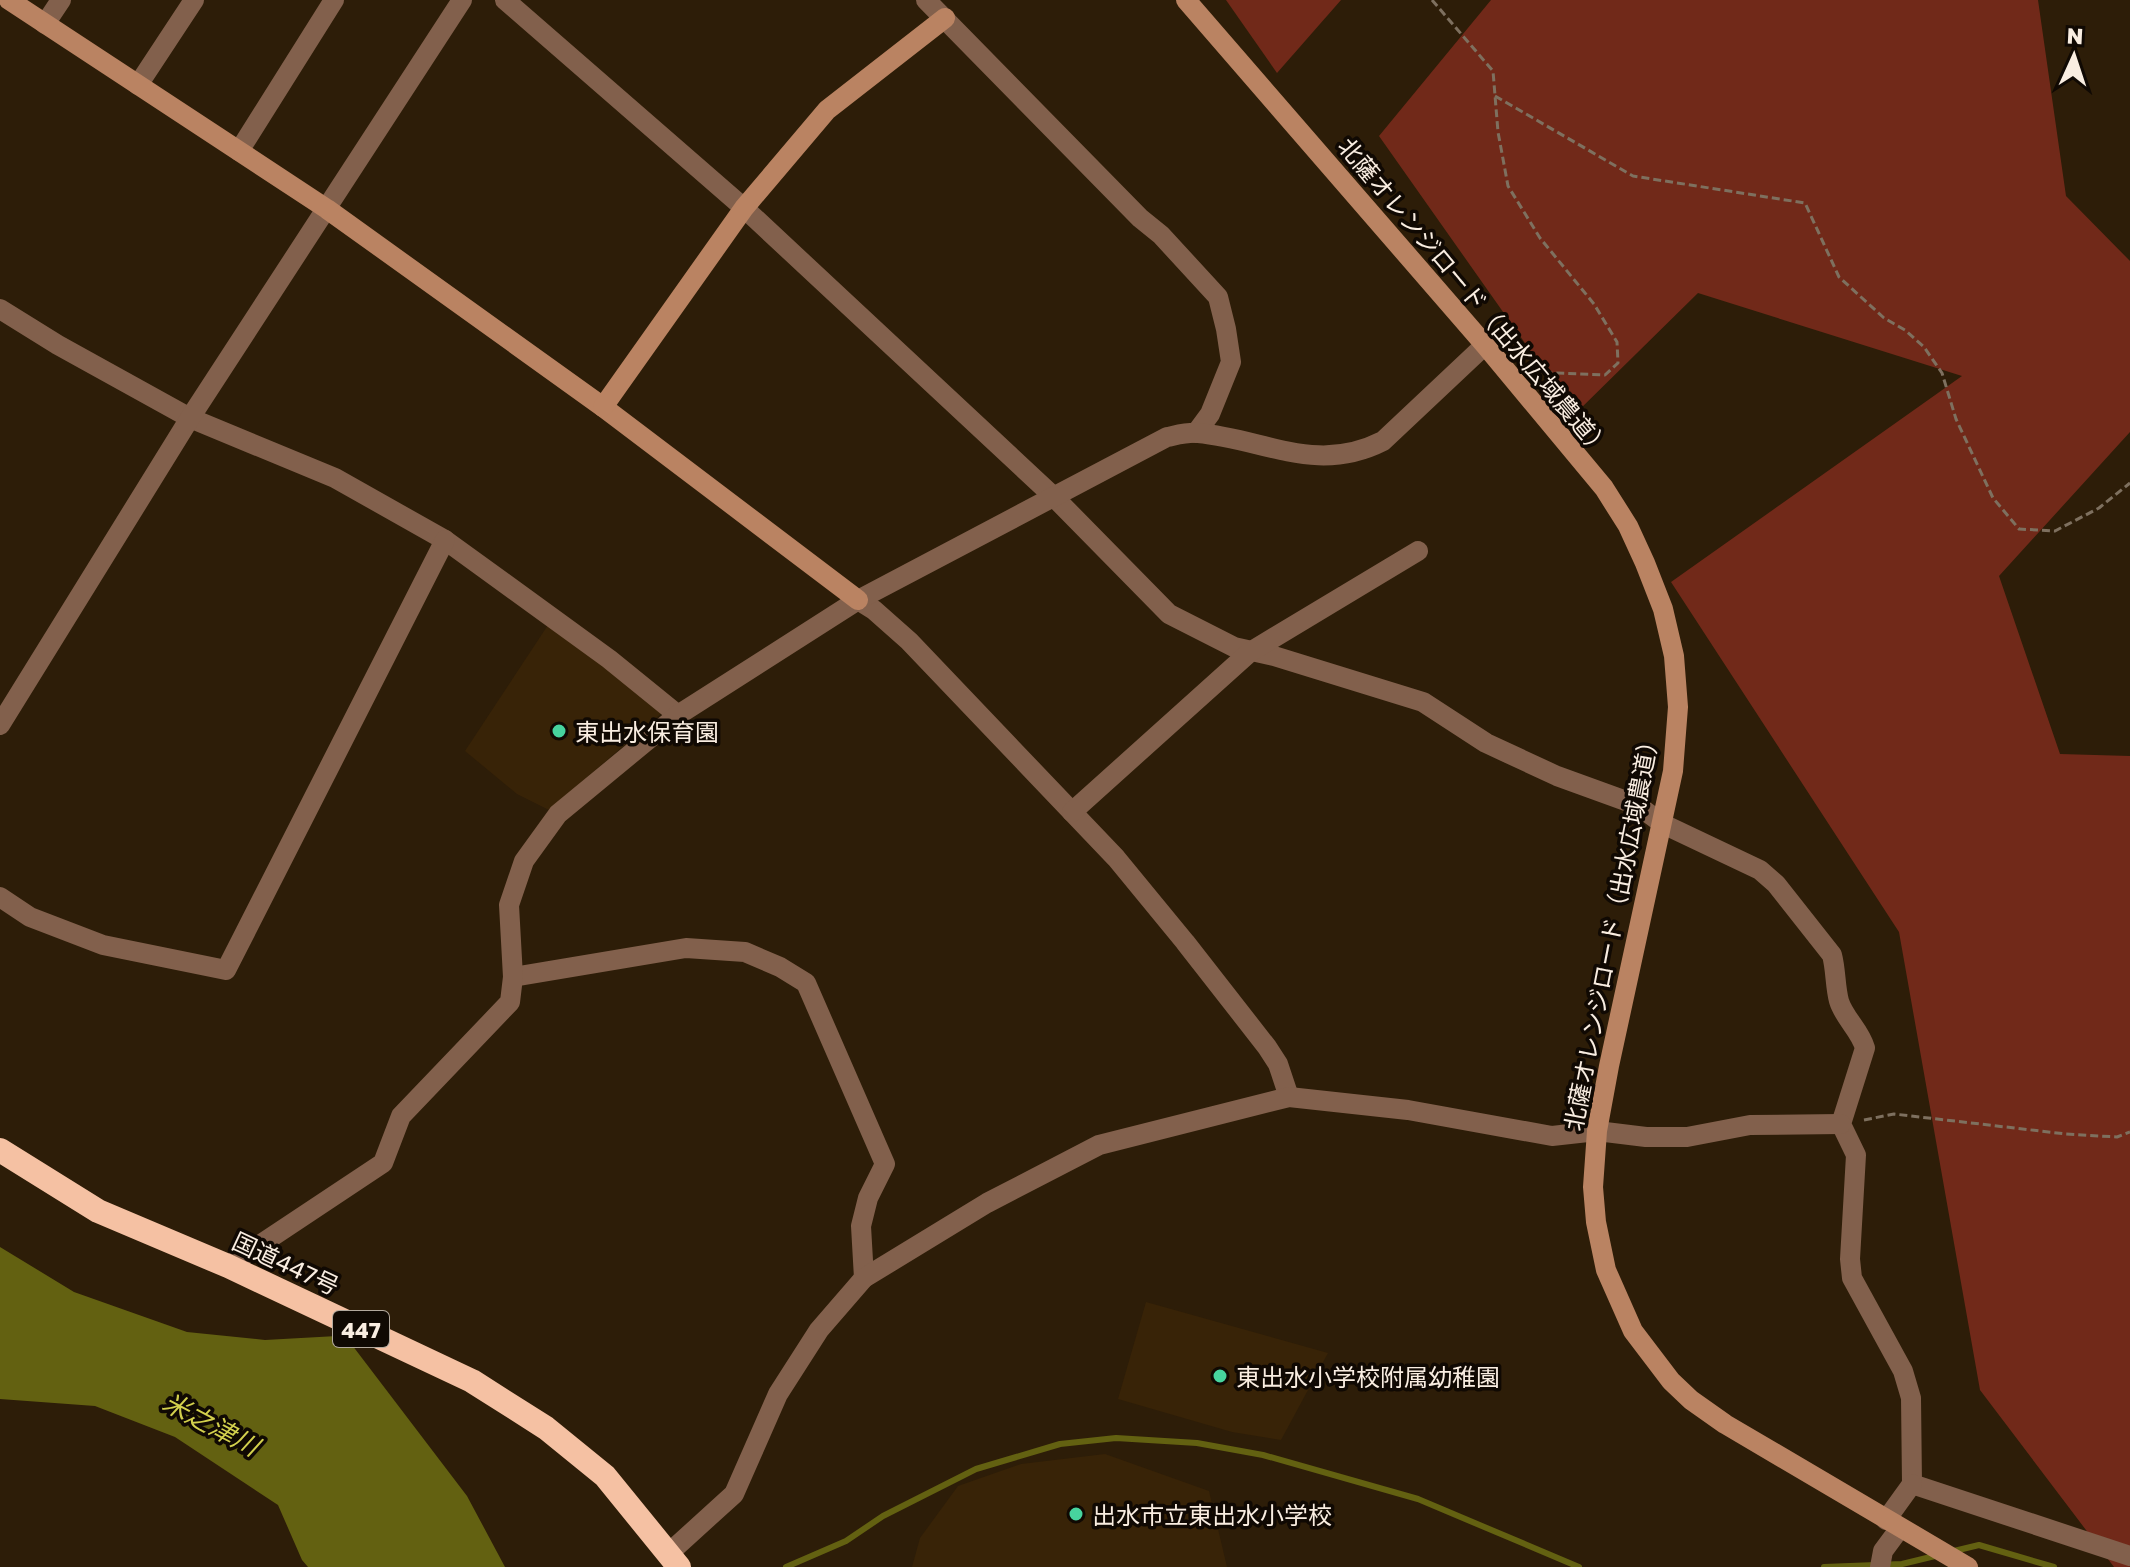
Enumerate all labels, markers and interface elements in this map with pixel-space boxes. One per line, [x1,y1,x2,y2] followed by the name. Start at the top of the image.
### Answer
[2034,16,2114,96] north arrow
[2066,22,2084,49] text: N
[1333,131,1617,463] street label: 北薩オレンジロード（出水広域農道）
[575,717,719,746] place label: 東出水保育園
[550,722,568,740] marker: 東出水保育園
[1558,727,1664,1133] street label: 北薩オレンジロード（出水広域農道）
[228,1226,344,1300] street label: 国道447号
[333,1311,389,1347] road number: 447
[1236,1362,1500,1391] place label: 東出水小学校附属幼稚園
[1211,1367,1229,1385] marker: 東出水小学校附属幼稚園
[158,1386,267,1464] water label: 米之津川
[1092,1500,1332,1529] place label: 出水市立東出水小学校
[1067,1505,1085,1523] marker: 出水市立東出水小学校

